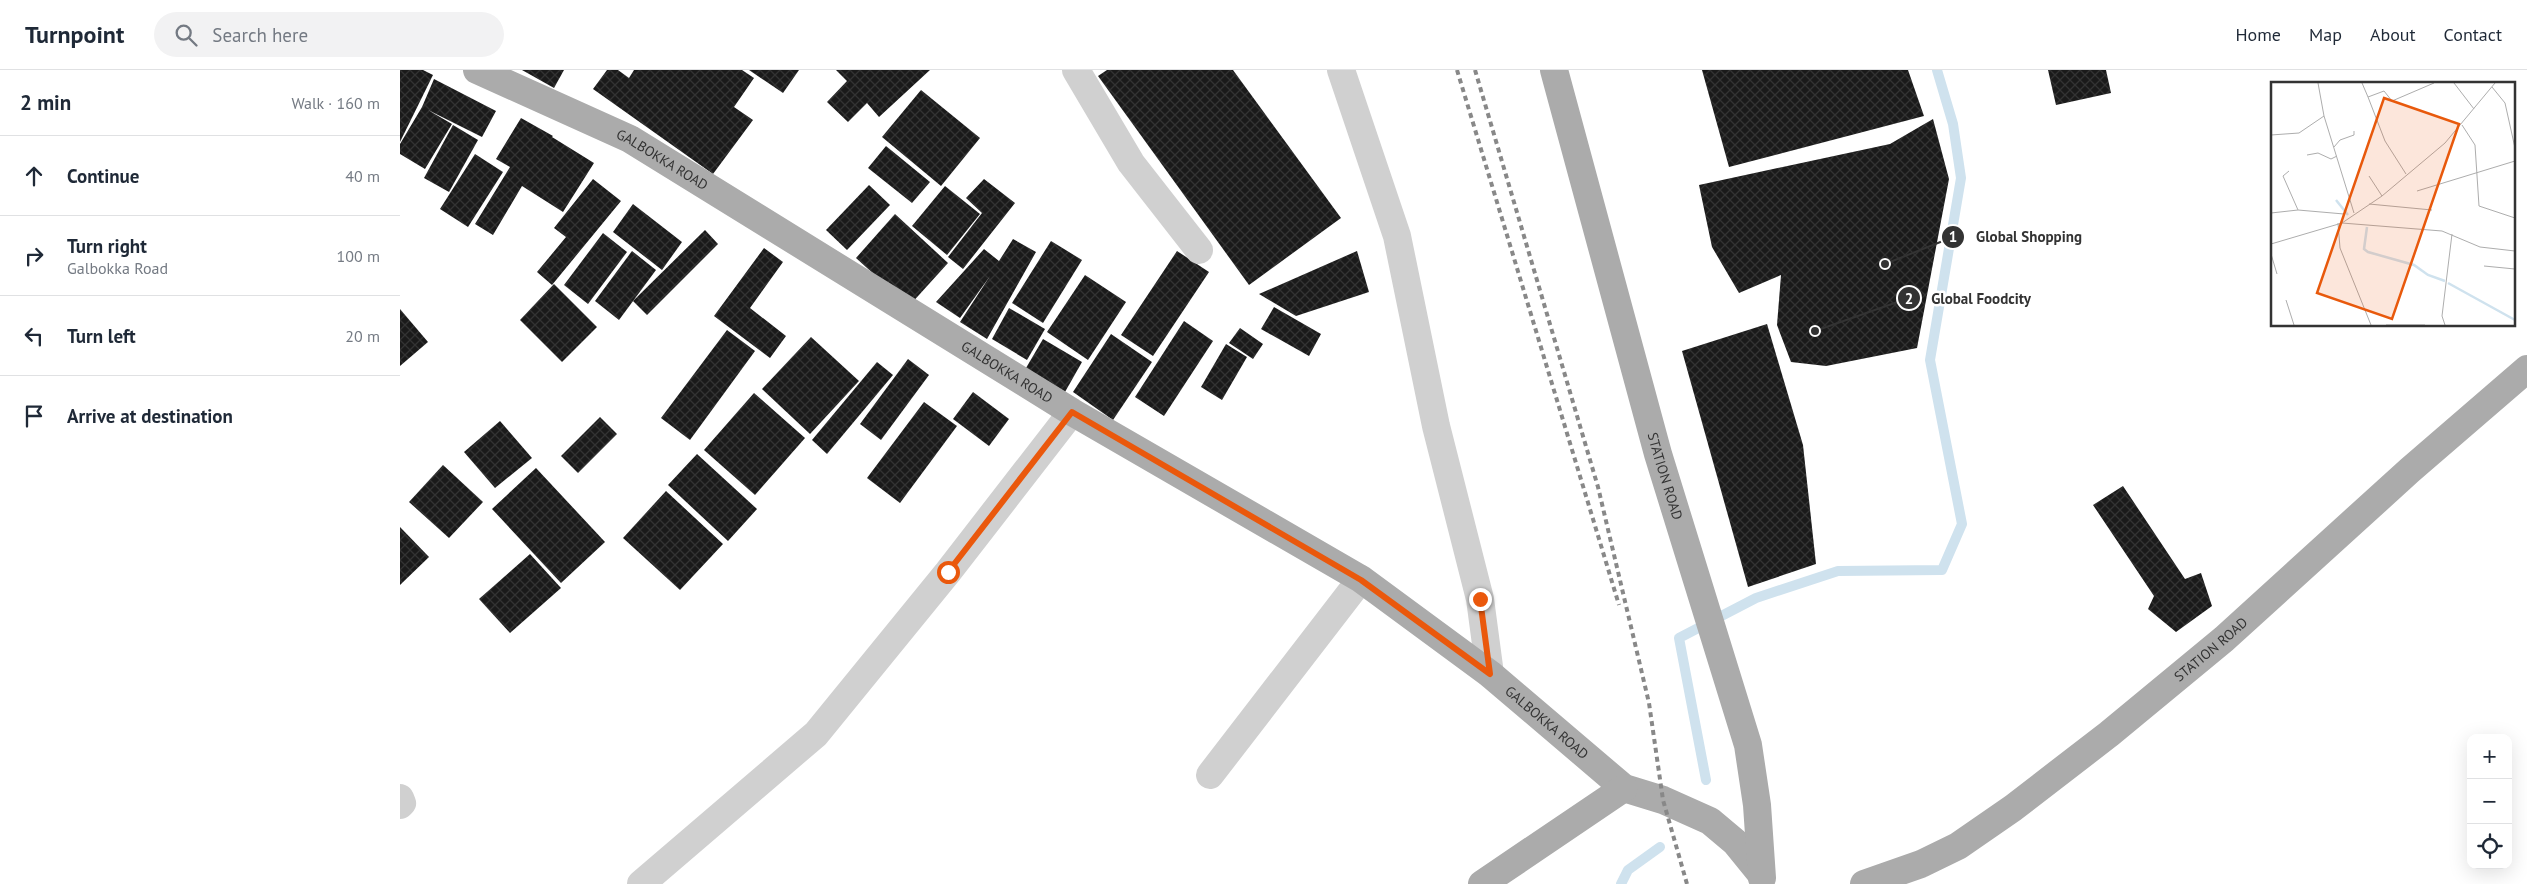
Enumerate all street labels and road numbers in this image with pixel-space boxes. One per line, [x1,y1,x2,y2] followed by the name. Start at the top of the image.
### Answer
[614,125,712,194] street label: GALBOKKA ROAD
[958,337,1056,407] street label: GALBOKKA ROAD
[1644,430,1687,522] street label: STATION ROAD
[2170,613,2251,685] street label: STATION ROAD
[1501,682,1592,763] street label: GALBOKKA ROAD

